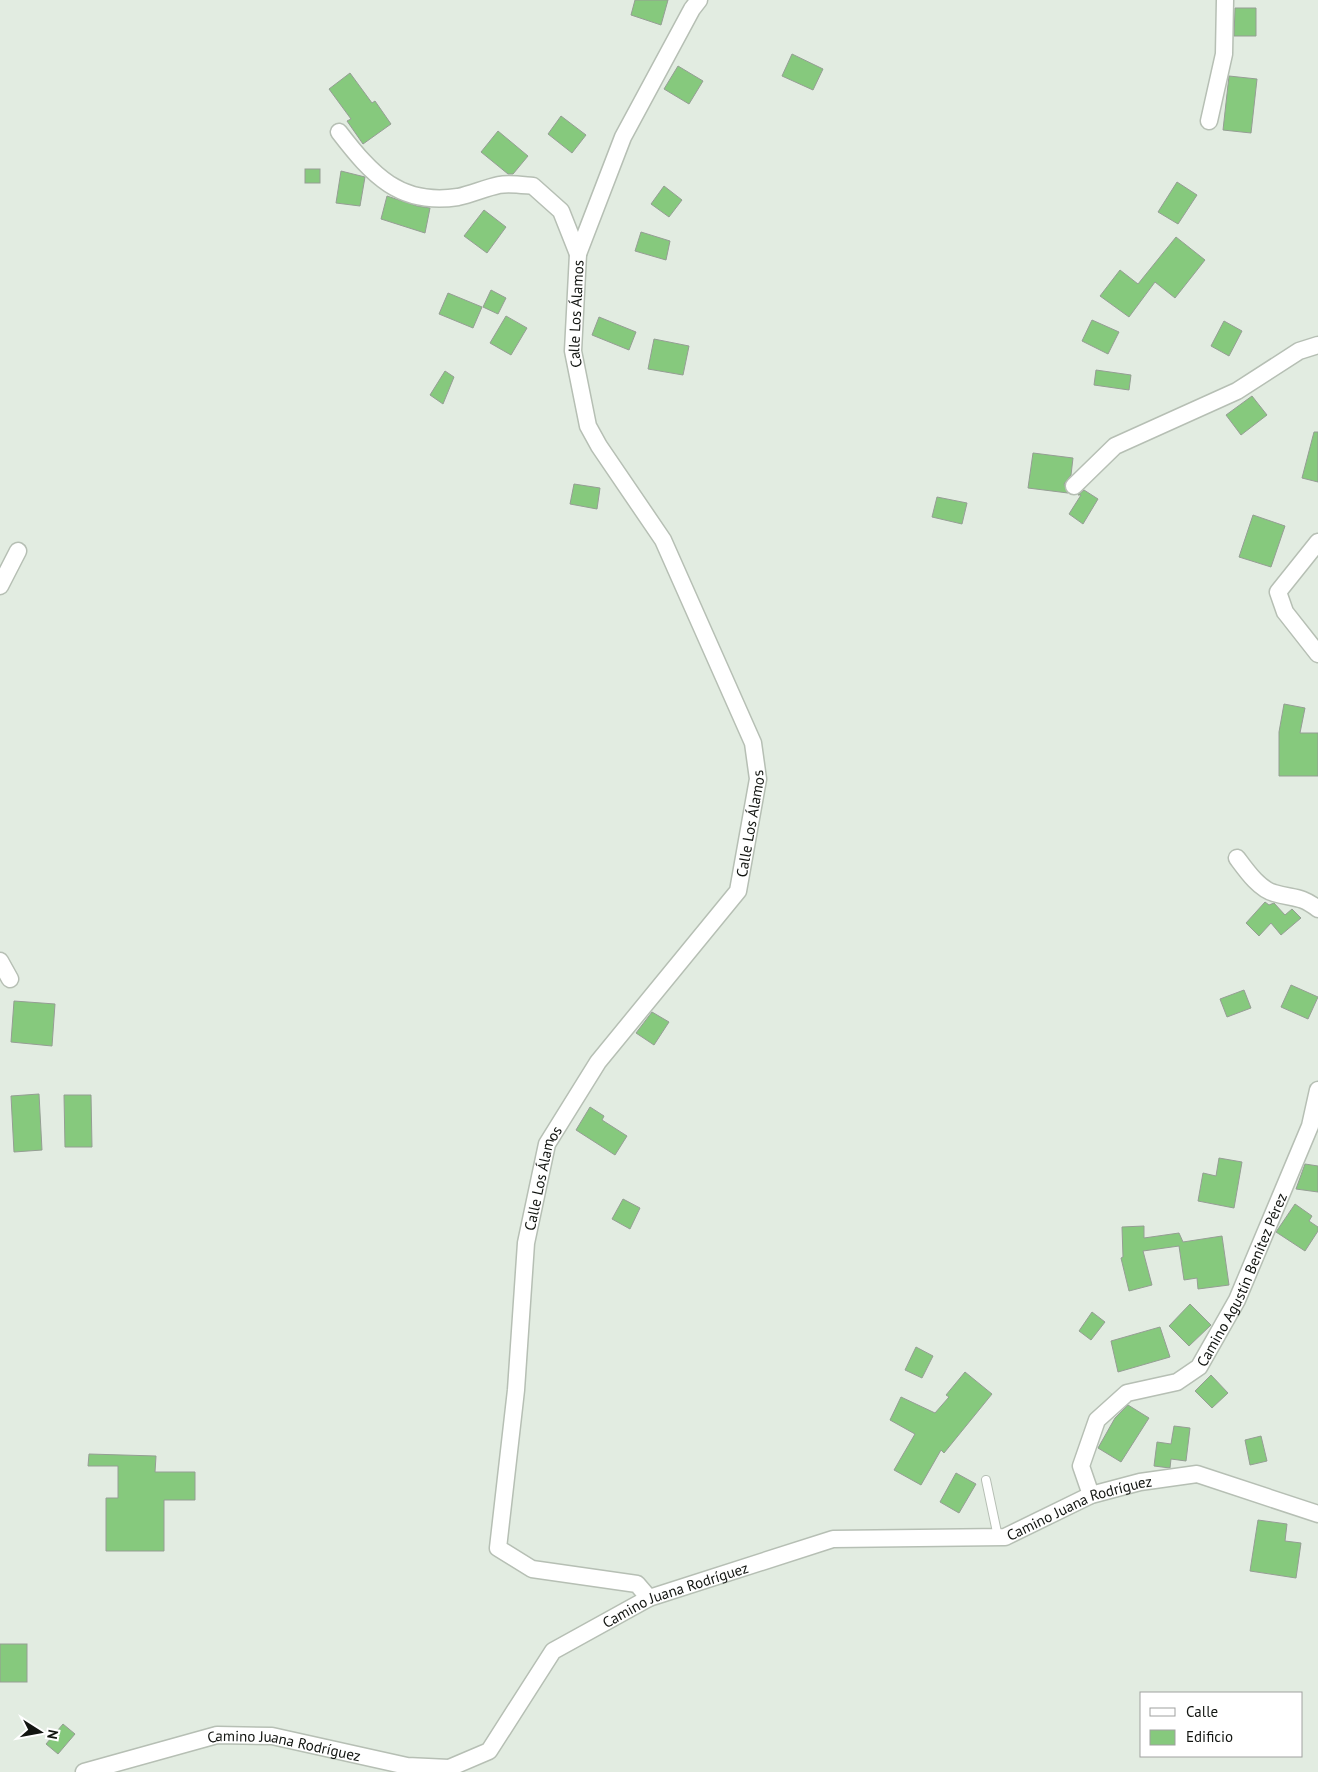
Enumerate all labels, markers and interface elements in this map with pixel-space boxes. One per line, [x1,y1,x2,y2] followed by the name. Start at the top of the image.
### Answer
[563,259,587,369] street label: Calle Los Álamos
[731,769,768,879] street label: Calle Los Álamos
[519,1122,566,1232] street label: Calle Los Álamos
[1192,1190,1290,1370] street label: Camino Agustín Benítez Pérez
[1003,1471,1153,1544] street label: Camino Juana Rodríguez
[599,1557,751,1631] street label: Camino Juana Rodríguez
[1140,1692,1303,1757] legend
[1186,1702,1218,1721] text: Calle
[15,1707,65,1757] north arrow
[205,1725,363,1765] street label: Camino Juana Rodríguez
[1186,1727,1233,1746] text: Edificio
[43,1728,62,1741] text: N

